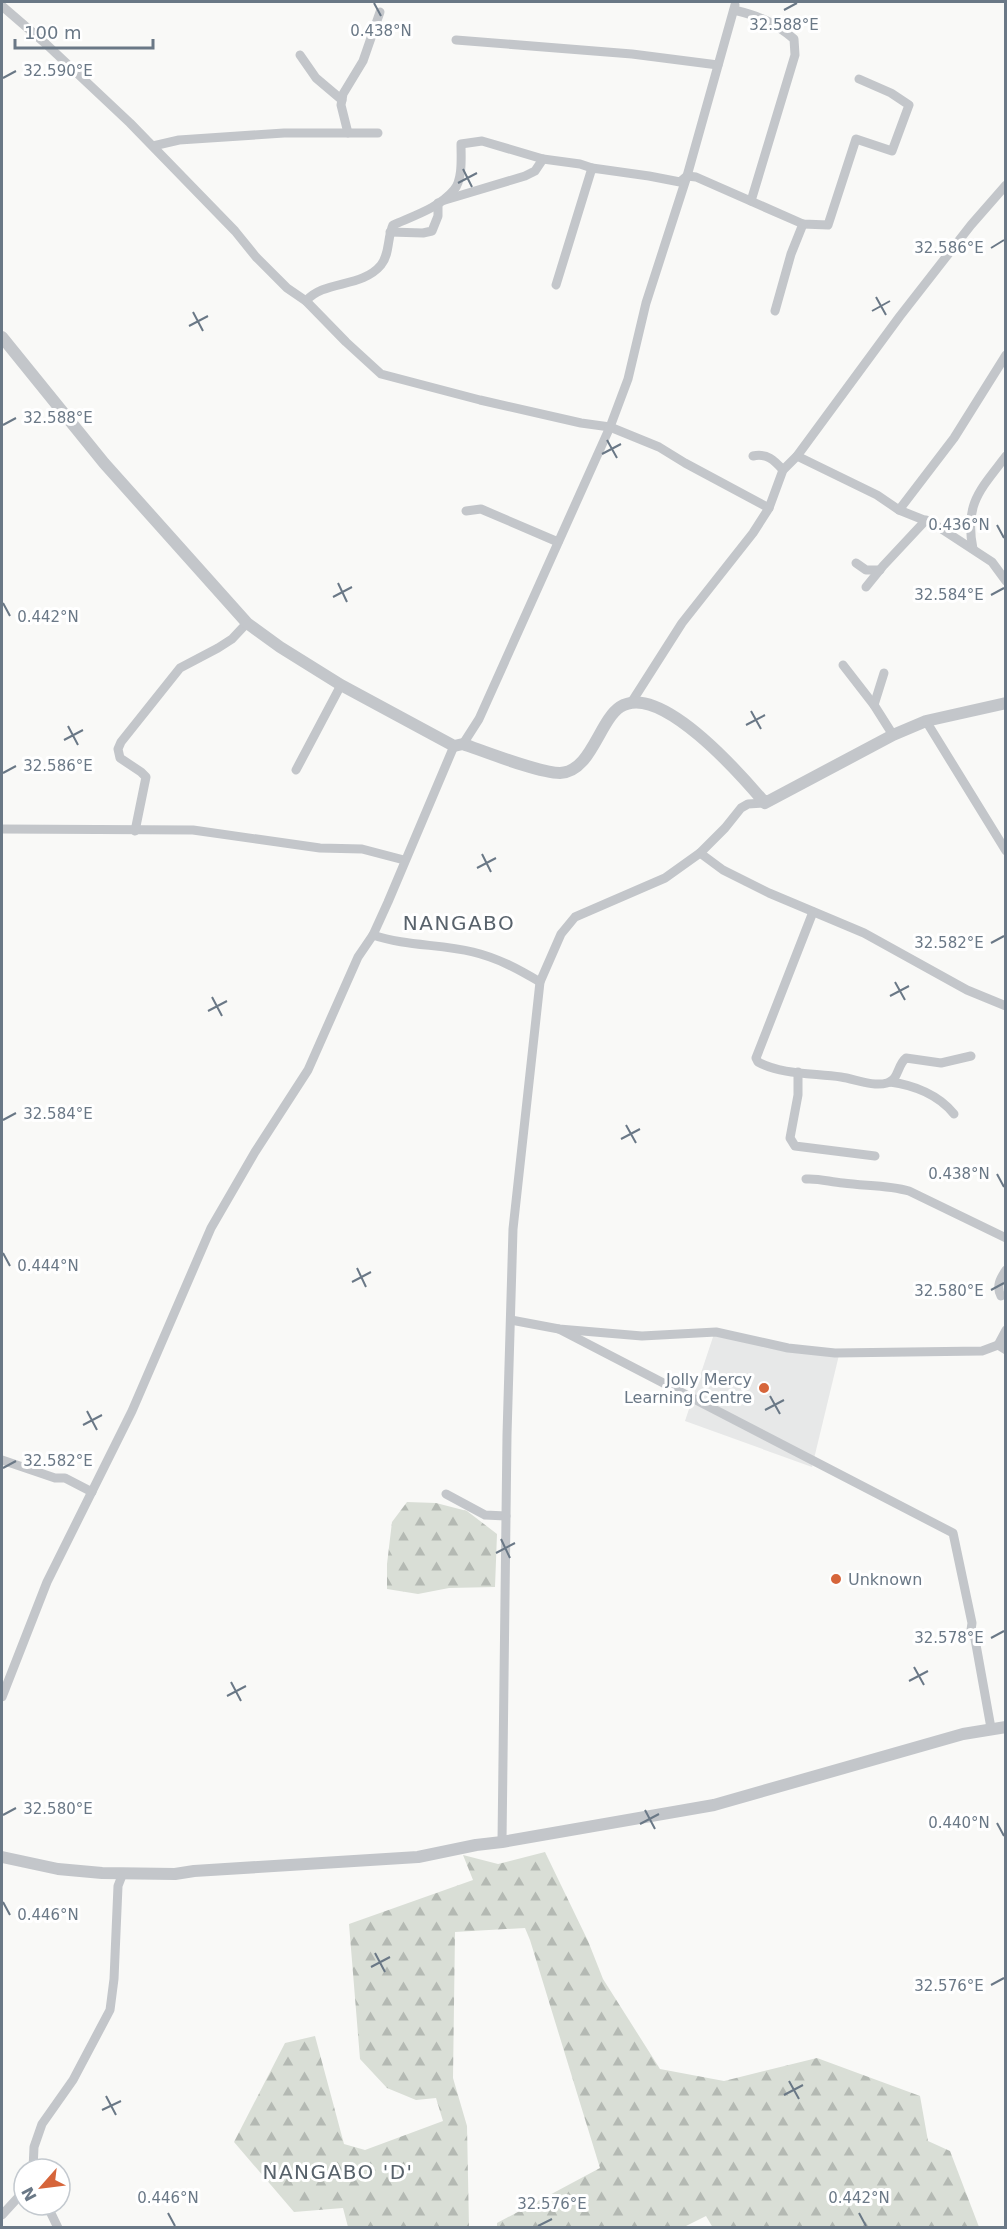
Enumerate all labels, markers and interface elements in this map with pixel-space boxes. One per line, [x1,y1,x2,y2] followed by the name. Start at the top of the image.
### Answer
[15,12,153,50] scale bar
[749,16,819,34] text: 32.588°E
[24,22,82,43] text: 100 m
[350,22,412,40] text: 0.438°N
[23,62,93,80] text: 32.590°E
[914,239,984,257] text: 32.586°E
[23,409,93,427] text: 32.588°E
[928,516,990,534] text: 0.436°N
[914,586,984,604] text: 32.584°E
[17,608,79,626] text: 0.442°N
[23,757,93,775] text: 32.586°E
[403,911,515,935] district label: NANGABO
[914,934,984,952] text: 32.582°E
[23,1105,93,1123] text: 32.584°E
[928,1165,990,1183] text: 0.438°N
[17,1257,79,1275] text: 0.444°N
[914,1282,984,1300] text: 32.580°E
[624,1370,752,1407] place label: Jolly Mercy Learning Centre
[757,1381,771,1395] marker: Jolly Mercy Learning Centre
[23,1452,93,1470] text: 32.582°E
[848,1570,922,1589] place label: Unknown
[829,1572,843,1586] marker: Unknown
[914,1629,984,1647] text: 32.578°E
[23,1800,93,1818] text: 32.580°E
[928,1814,990,1832] text: 0.440°N
[17,1906,79,1924] text: 0.446°N
[914,1977,984,1995] text: 32.576°E
[12,2157,72,2217] north arrow
[262,2160,414,2184] district label: NANGABO 'D'
[18,2183,41,2204] text: N
[137,2189,199,2207] text: 0.446°N
[828,2189,890,2207] text: 0.442°N
[517,2195,587,2213] text: 32.576°E

